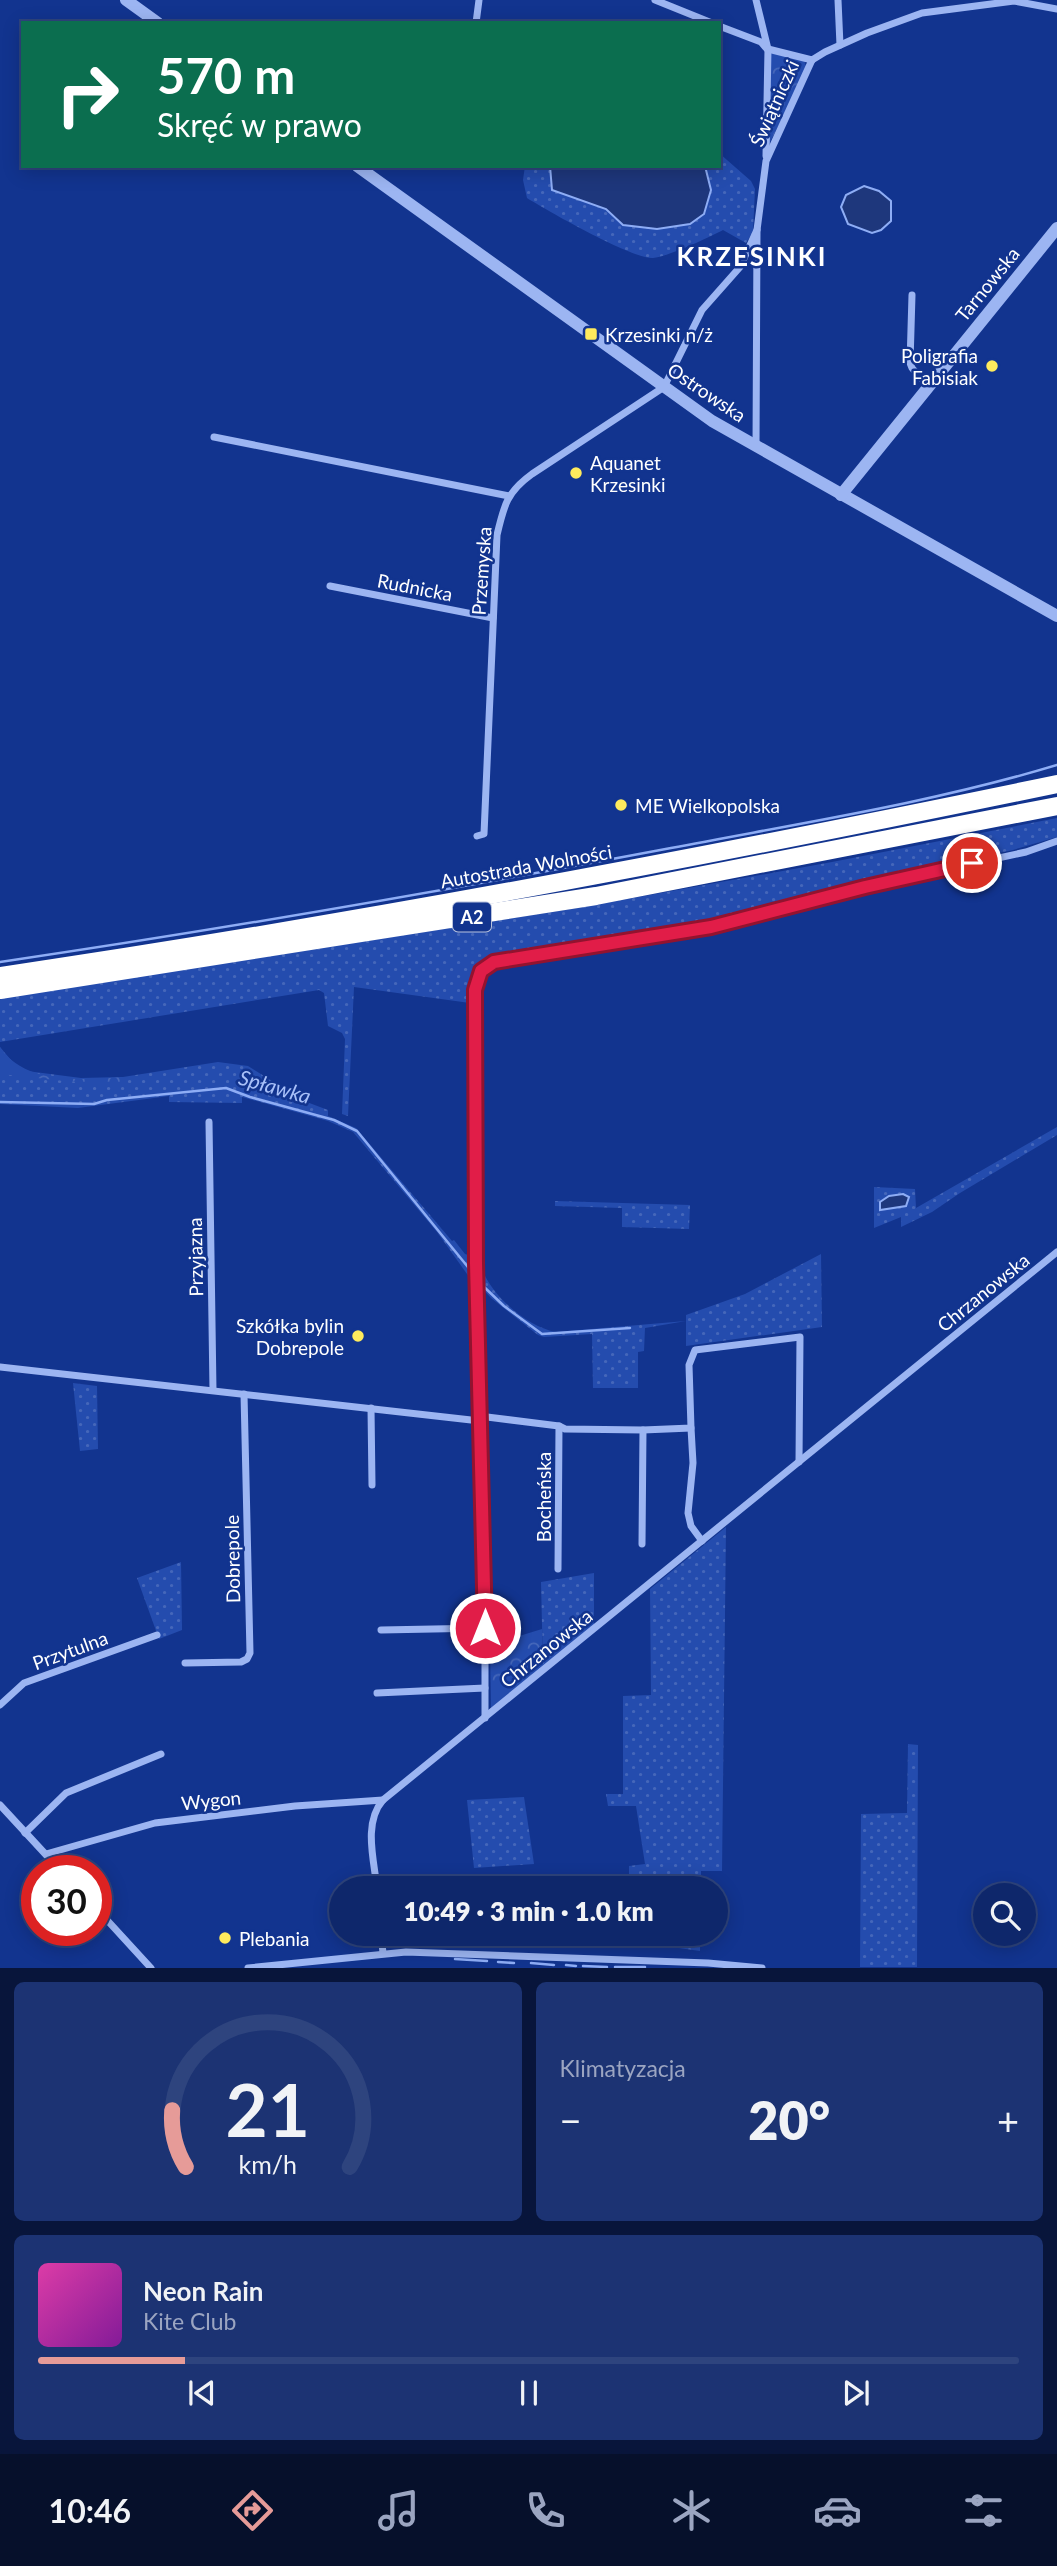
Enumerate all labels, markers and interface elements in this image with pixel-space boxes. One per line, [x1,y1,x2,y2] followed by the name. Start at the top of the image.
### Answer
[157,46,295,104] text: 570 m
[42,49,133,140] icon: right
[745,56,803,150] street label: Świątniczki
[157,105,362,144] text: Skręć w prawo
[677,240,827,272] district label: KRZESINKI
[950,242,1024,326] street label: Tarnowska
[605,323,713,346] place label: Krzesinki n/ż
[583,326,599,342] marker: Krzesinki n/ż
[901,344,978,389] place label: Poligrafia Fabisiak
[663,357,751,427] street label: Ostrowska
[984,358,1000,374] marker: Poligrafia Fabisiak
[590,451,666,496] place label: Aquanet Krzesinki
[568,465,584,481] marker: Aquanet Krzesinki
[466,526,496,616] street label: Przemyska
[375,568,455,606] street label: Rudnicka
[635,794,780,817] place label: ME Wielkopolska
[613,797,629,813] marker: ME Wielkopolska
[942,833,1002,893] pin
[438,840,614,892] street label: Autostrada Wolności
[953,844,991,882] icon: arrive
[453,902,491,932] road number: A2
[236,1064,314,1108] water label: Spławka
[183,1217,207,1297] street label: Przyjazna
[932,1248,1034,1336] street label: Chrzanowska
[236,1314,344,1359] place label: Szkółka bylin Dobrepole
[350,1328,366,1344] marker: Szkółka bylin Dobrepole
[532,1452,555,1542] street label: Bocheńska
[220,1515,244,1603] street label: Dobrepole
[448,1591,522,1665] position arrow
[495,1604,597,1692] street label: Chrzanowska
[29,1626,111,1674] street label: Przytulna
[180,1785,242,1815] street label: Wygon
[21,1855,112,1946] speed limit sign: 30
[973,1883,1036,1946] map controls
[973,1883,1036,1946] button: search
[403,1895,654,1927] text: 10:49 · 3 min · 1.0 km
[239,1927,310,1950] place label: Plebania
[217,1930,233,1946] marker: Plebania
[560,2054,686,2082] text: Klimatyzacja
[226,2066,310,2154] text: 21
[748,2089,830,2151] text: 20°
[560,2097,582,2143] text: −
[997,2097,1019,2143] text: +
[238,2149,297,2179] text: km/h
[143,2275,263,2307] text: Neon Rain
[143,2307,236,2335] text: Kite Club
[183,2374,221,2412] icon: previous
[510,2374,548,2412] icon: pause
[837,2374,875,2412] icon: next
[228,2486,277,2535] icon: directions
[374,2486,423,2535] icon: music
[521,2486,570,2535] icon: phone
[667,2486,716,2535] icon: climate
[813,2486,862,2535] icon: car
[959,2486,1008,2535] icon: filters
[49,2491,131,2530] text: 10:46

